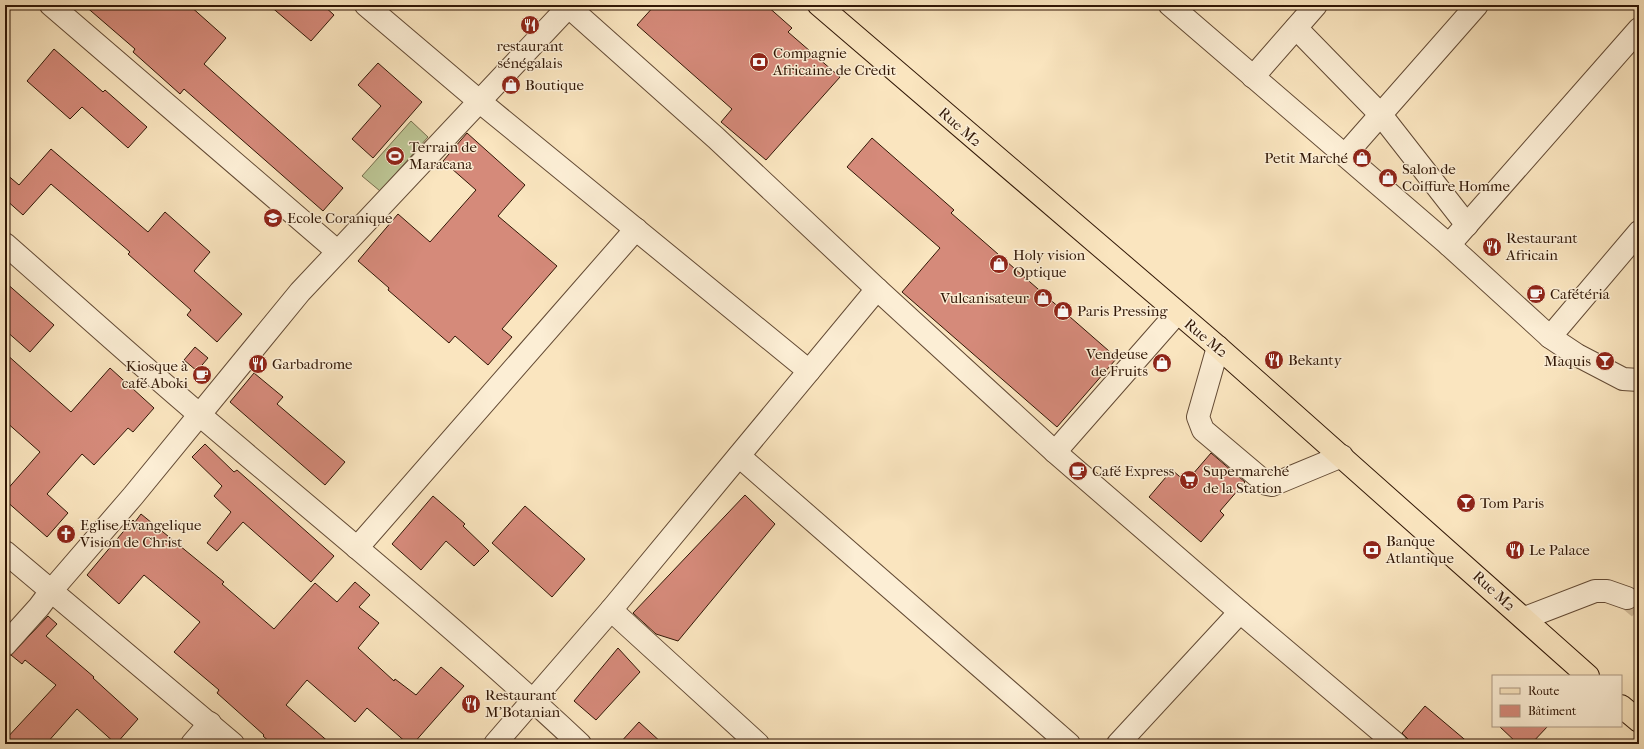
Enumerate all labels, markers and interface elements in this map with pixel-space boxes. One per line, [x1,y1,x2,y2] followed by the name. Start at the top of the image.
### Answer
[519,14,541,36] restaurant icon: restaurant sénégalais
[496,37,564,72] place label: restaurant sénégalais
[772,44,897,79] place label: Compagnie Africaine de Credit
[748,51,770,73] bank icon: Compagnie Africaine de Credit
[500,74,522,96] shop icon: Boutique
[525,76,585,94] place label: Boutique
[935,103,985,151] street label: Rue M2
[409,138,477,173] place label: Terrain de Maracana
[384,145,406,167] sports icon: Terrain de Maracana
[1351,147,1373,169] shop icon: Petit Marché
[1264,149,1349,167] place label: Petit Marché
[1402,160,1510,195] place label: Salon de Coiffure Homme
[1377,167,1399,189] shop icon: Salon de Coiffure Homme
[262,207,284,229] school or university icon: Ecole Coranique
[287,209,393,227] place label: Ecole Coranique
[1505,229,1578,264] place label: Restaurant Africain
[1481,236,1503,258] restaurant icon: Restaurant Africain
[1013,246,1086,281] place label: Holy vision Optique
[988,253,1010,275] shop icon: Holy vision Optique
[1525,283,1547,305] cafe icon: Cafétéria
[1550,285,1611,303] place label: Cafétéria
[1032,287,1054,309] shop icon: Vulcanisateur
[939,289,1030,307] place label: Vulcanisateur
[1052,300,1074,322] shop icon: Paris Pressing
[1077,302,1168,320] place label: Paris Pressing
[1181,315,1232,362] street label: Rue M2
[1085,345,1149,380] place label: Vendeuse de Fruits
[1263,349,1285,371] restaurant icon: Bekanty
[1594,350,1616,372] bar icon: Maquis
[1288,351,1343,369] place label: Bekanty
[1151,352,1173,374] shop icon: Vendeuse de Fruits
[1544,352,1591,370] place label: Maquis
[247,353,269,375] restaurant icon: Garbadrome
[272,355,353,373] place label: Garbadrome
[122,357,189,392] place label: Kiosque à café Aboki
[191,364,213,386] cafe icon: Kiosque à café Aboki
[1067,460,1089,482] cafe icon: Café Express
[1092,462,1175,480] place label: Café Express
[1203,462,1290,497] place label: Supermarché de la Station
[1178,469,1200,491] supermarket icon: Supermarché de la Station
[1455,492,1477,514] bar icon: Tom Paris
[1480,494,1545,512] place label: Tom Paris
[79,516,202,551] place label: Eglise Evangelique Vision de Christ
[55,523,77,545] church icon: Eglise Evangelique Vision de Christ
[1385,532,1455,567] place label: Banque Atlantique
[1361,539,1383,561] bank icon: Banque Atlantique
[1504,539,1526,561] restaurant icon: Le Palace
[1529,541,1590,559] place label: Le Palace
[1469,567,1519,615] street label: Rue M2
[1492,675,1622,727] legend
[1528,684,1560,698] text: Route
[485,686,561,721] place label: Restaurant M'Botanian
[460,693,482,715] restaurant icon: Restaurant M'Botanian
[1528,704,1577,718] text: Bâtiment

